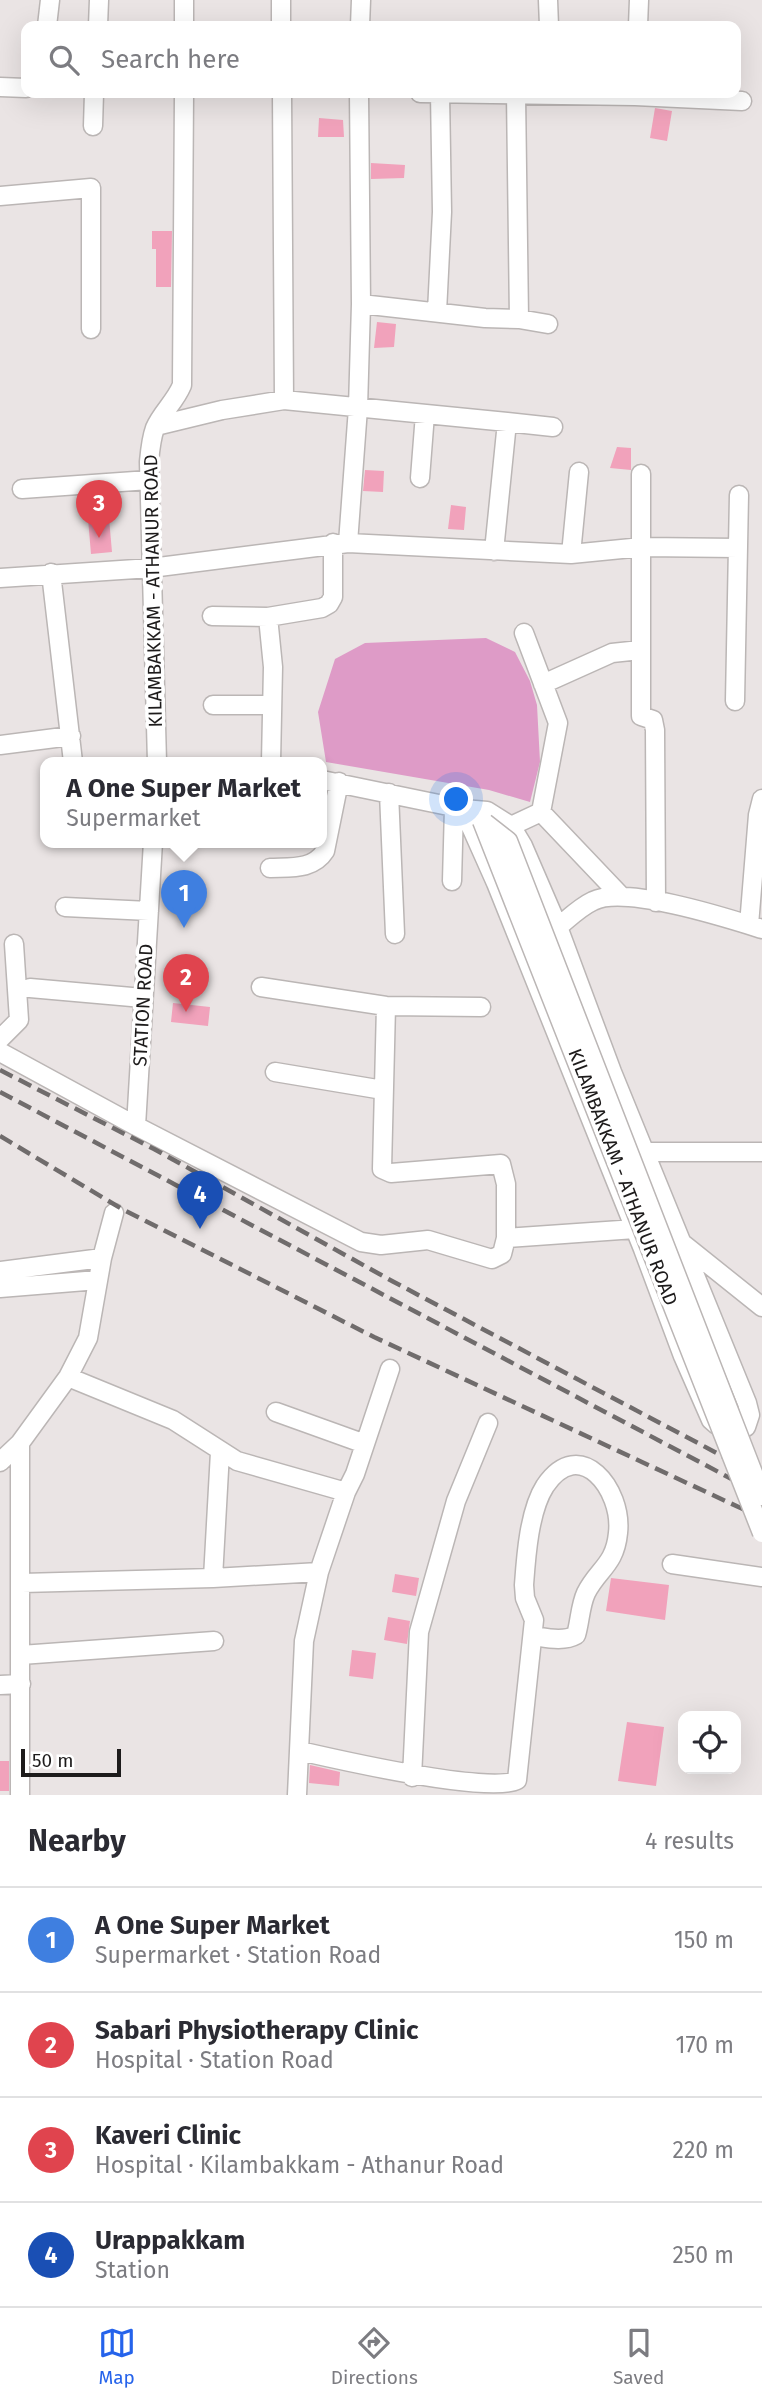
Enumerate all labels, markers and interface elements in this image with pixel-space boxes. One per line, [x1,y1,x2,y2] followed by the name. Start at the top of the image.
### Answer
[21,21,741,98] search box
[45,41,83,79] icon: search
[101,44,240,75] text: Search here
[139,454,167,728] street label: KILAMBAKKAM - ATHANUR ROAD
[76,480,122,538] pin: 3
[40,757,327,848] popup
[66,773,301,804] text: A One Super Market
[439,782,473,816] your location
[66,804,201,832] text: Supermarket
[161,870,207,928] pin: 1
[128,943,158,1067] street label: STATION ROAD
[163,954,209,1012] pin: 2
[563,1045,683,1309] street label: KILAMBAKKAM - ATHANUR ROAD
[177,1171,223,1229] pin: 4
[678,1711,741,1774] map controls
[678,1711,741,1774] button: locate
[21,1746,121,1778] scale bar
[32,1749,73,1772] text: 50 m
[28,1823,126,1859] text: Nearby
[645,1827,734,1855] text: 4 results
[95,1910,330,1941] text: A One Super Market
[46,1926,56,1954] text: 1
[674,1926,734,1954] text: 150 m
[95,1941,381,1969] text: Supermarket · Station Road
[95,2015,418,2046] text: Sabari Physiotherapy Clinic
[45,2031,57,2059] text: 2
[675,2031,734,2059] text: 170 m
[95,2046,334,2074] text: Hospital · Station Road
[95,2120,241,2151] text: Kaveri Clinic
[45,2136,57,2164] text: 3
[673,2136,734,2164] text: 220 m
[95,2151,504,2179] text: Hospital · Kilambakkam - Athanur Road
[95,2225,245,2256] text: Urappakkam
[45,2241,58,2269] text: 4
[672,2241,734,2269] text: 250 m
[95,2256,170,2284] text: Station
[98,2324,136,2389] tab: Map
[331,2324,418,2389] tab: Directions
[613,2324,664,2389] tab: Saved

